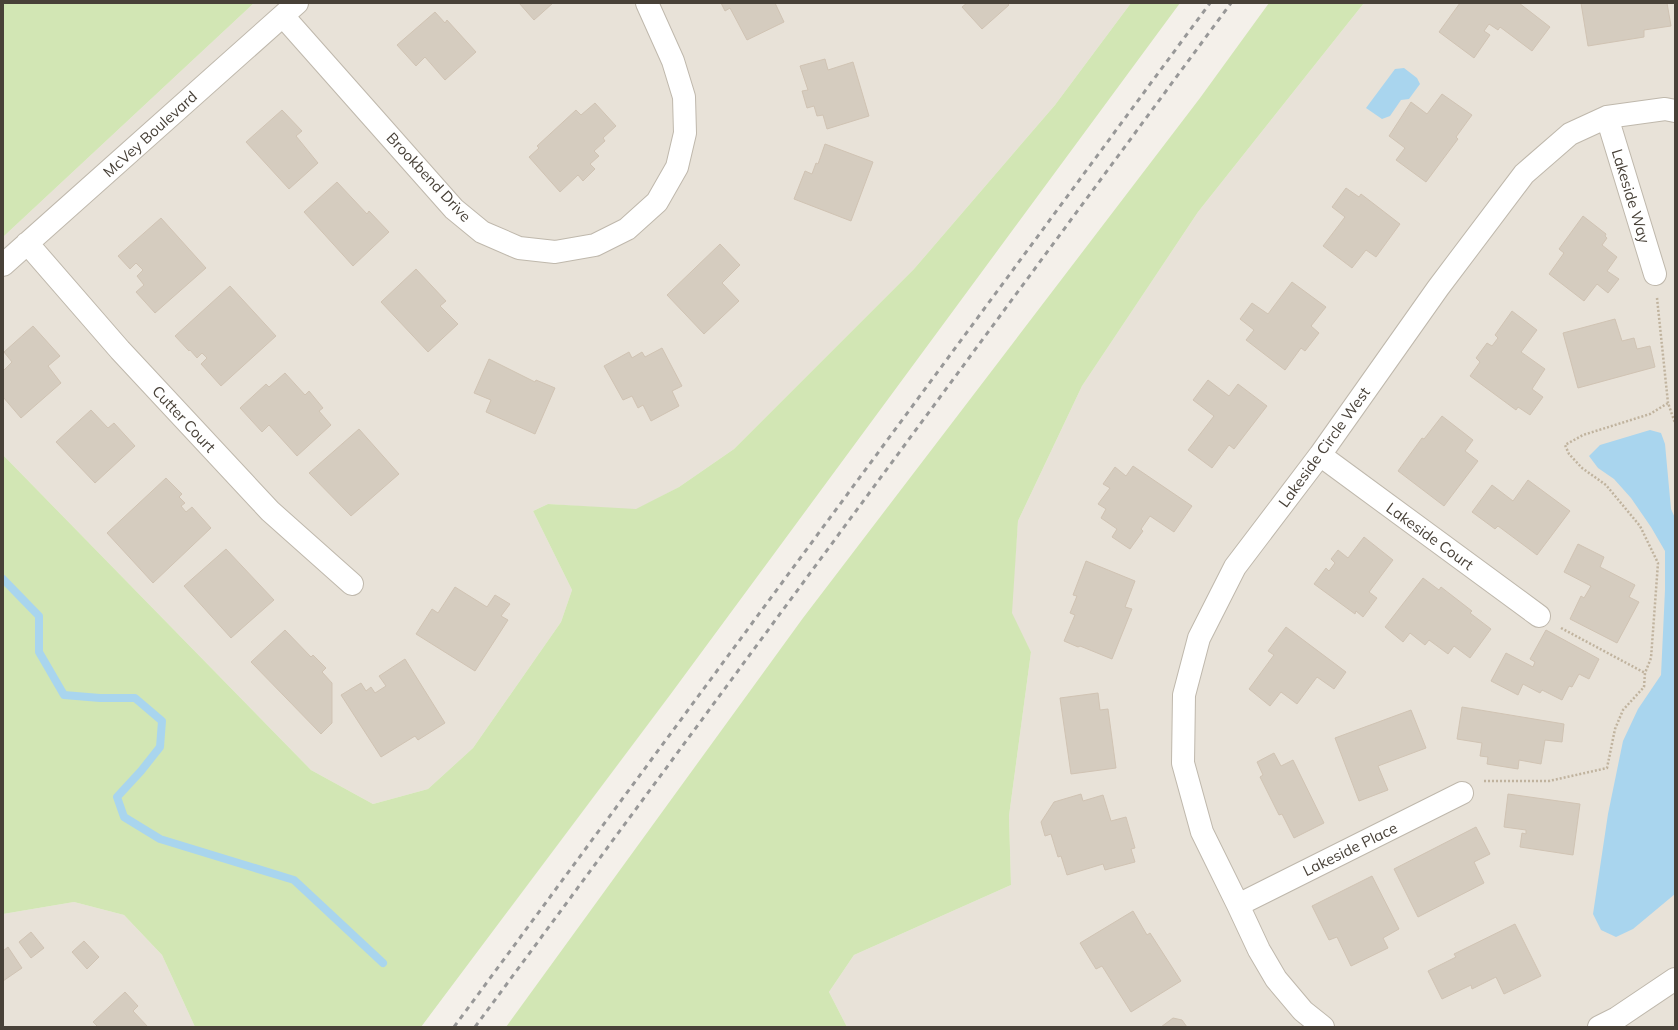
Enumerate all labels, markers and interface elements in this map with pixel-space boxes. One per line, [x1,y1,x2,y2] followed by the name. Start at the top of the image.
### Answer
[99,87,201,181] street label: McVey Boulevard
[383,128,475,226] street label: Brookbend Drive
[1608,147,1654,246] street label: Lakeside Way
[148,382,220,456] street label: Cutter Court
[1274,383,1374,511] street label: Lakeside Circle West
[1383,498,1477,574] street label: Lakeside Court
[1300,818,1400,880] street label: Lakeside Place

